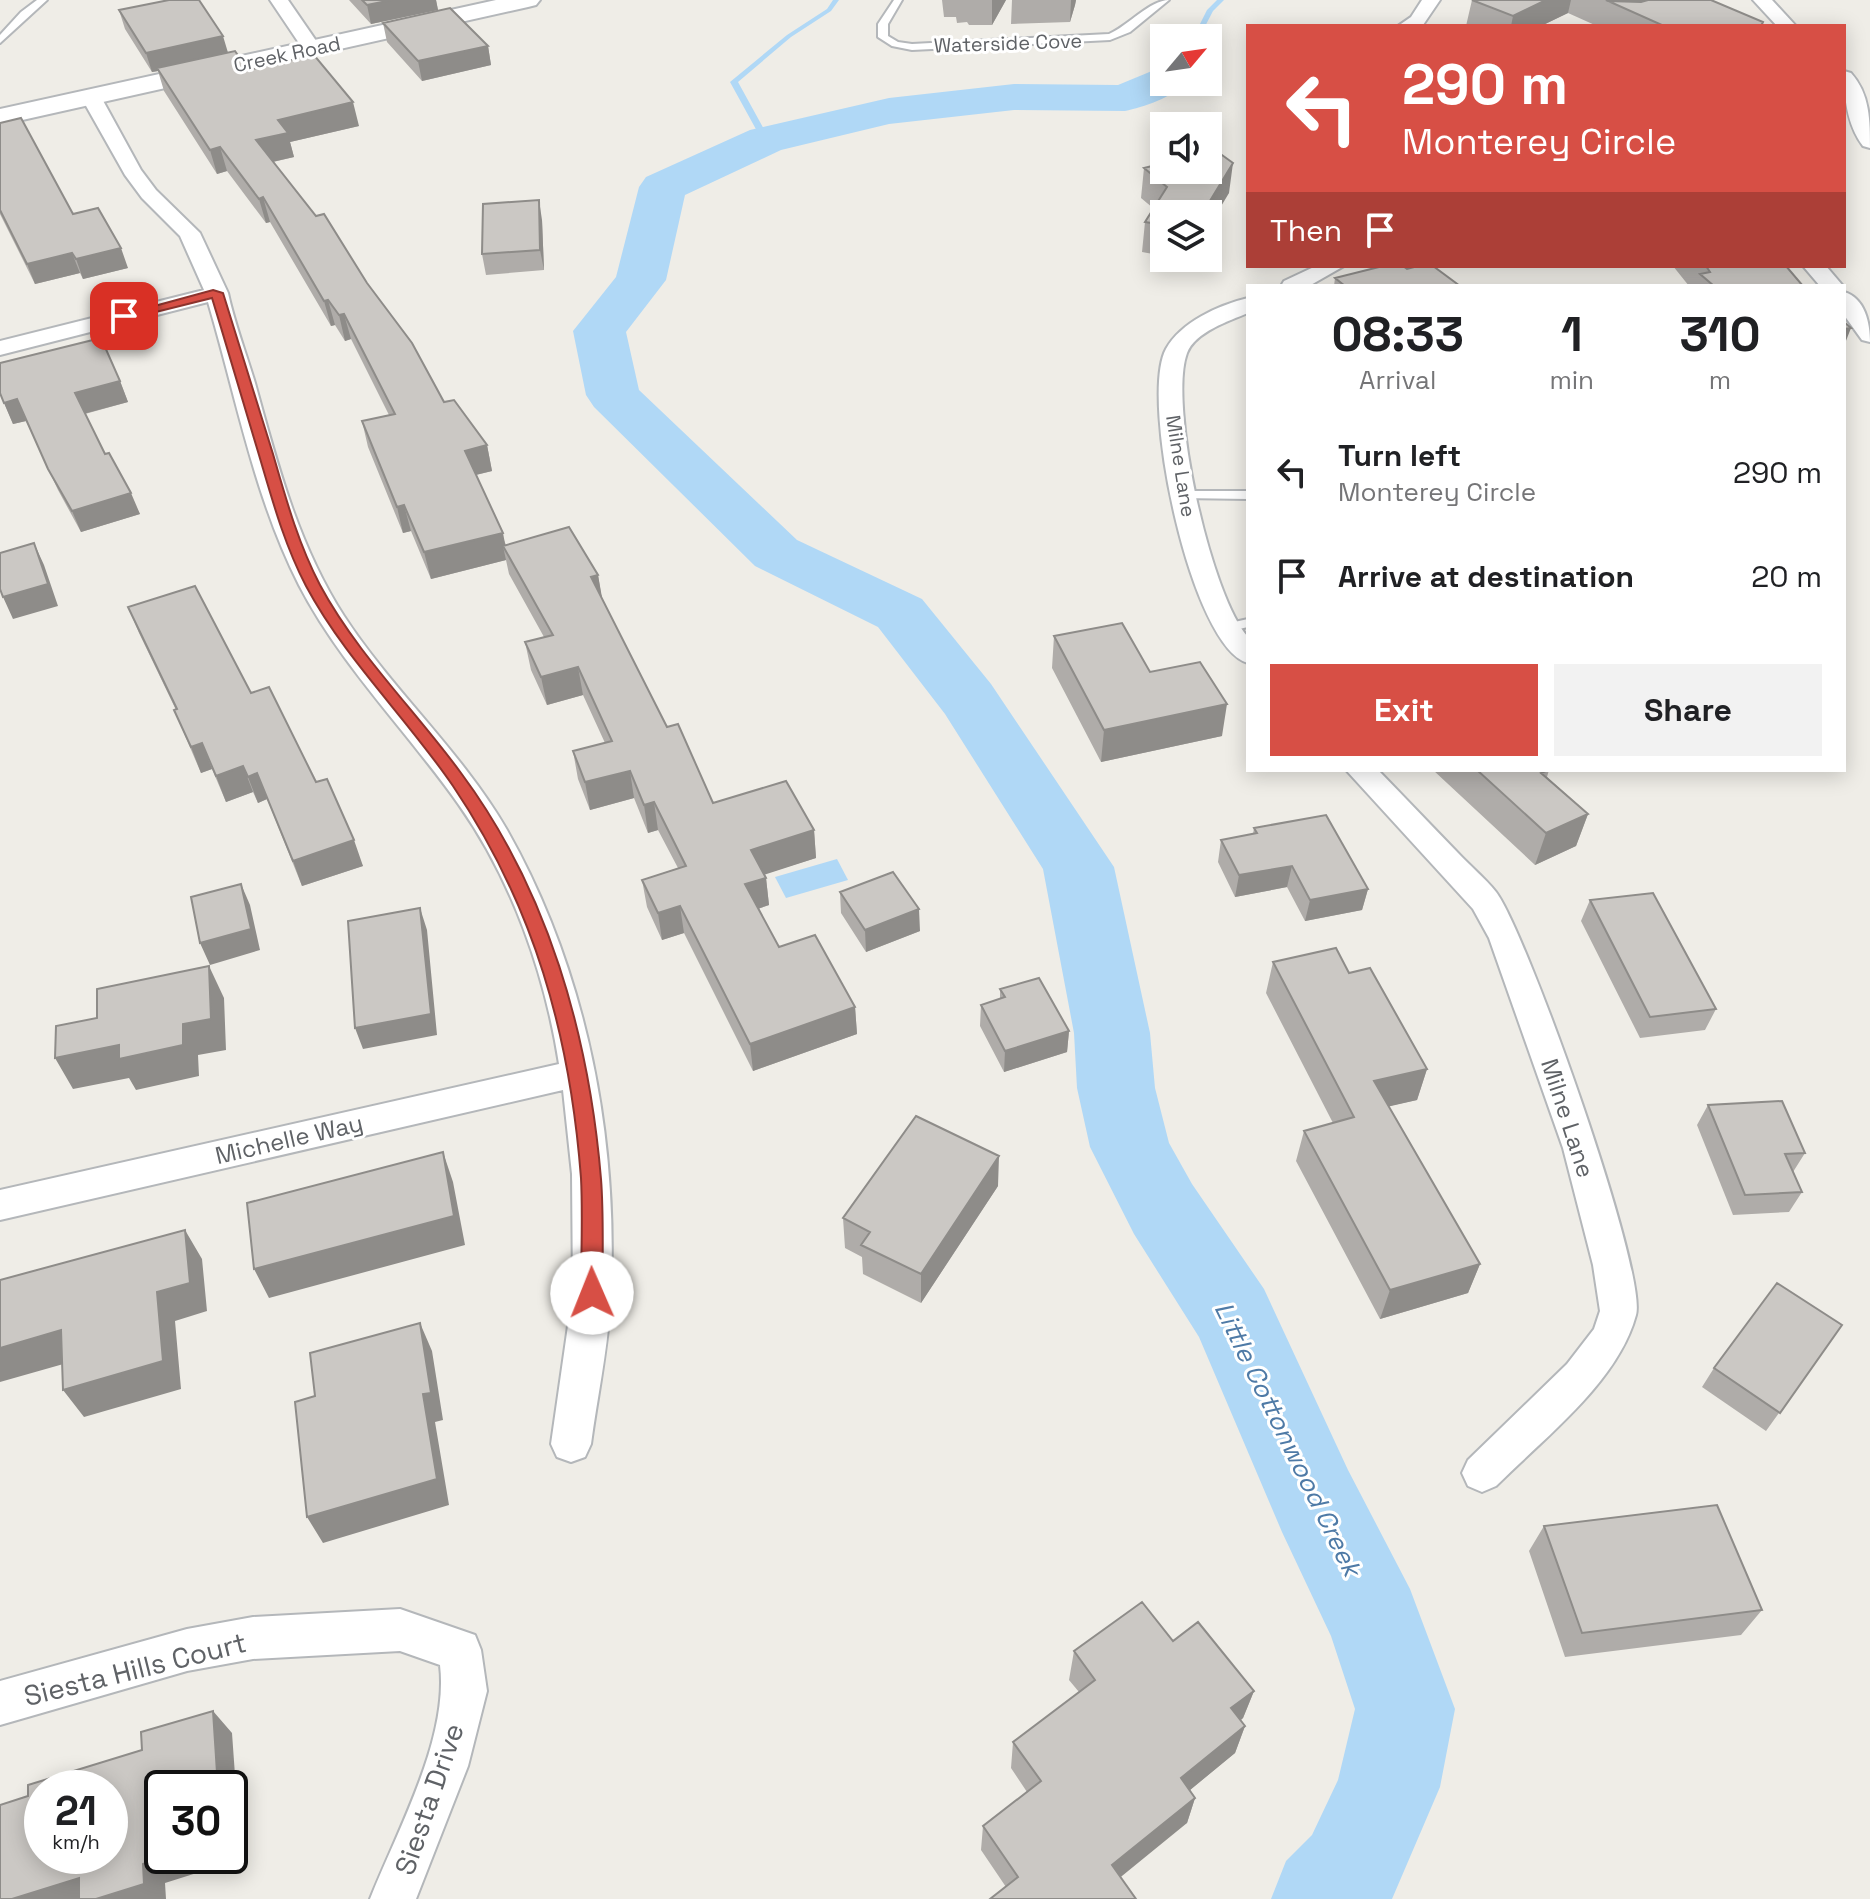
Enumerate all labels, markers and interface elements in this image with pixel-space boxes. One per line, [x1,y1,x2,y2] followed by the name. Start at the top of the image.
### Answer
[1150,24,1222,96] north arrow
[1150,24,1222,272] map controls
[933,27,1083,59] street label: Waterside Cove
[231,30,343,78] street label: Creek Road
[1402,49,1568,120] text: 290 m
[1270,56,1374,160] icon: left
[1150,112,1222,184] button: sound
[1402,119,1676,165] text: Monterey Circle
[1150,200,1222,272] button: layers
[1358,208,1402,252] icon: arrive
[1270,211,1342,250] text: Then
[90,282,158,350] pin
[102,294,146,338] icon: arrive
[1331,304,1464,365] text: 08:33
[1561,304,1583,365] text: 1
[1679,304,1761,365] text: 310
[1359,363,1436,397] text: Arrival
[1549,363,1594,397] text: min
[1709,363,1731,397] text: m
[1160,413,1202,519] street label: Milne Lane
[1338,436,1461,475] text: Turn left
[1270,450,1314,494] icon: left
[1733,453,1822,492] text: 290 m
[1338,475,1536,509] text: Monterey Circle
[1270,554,1314,598] icon: arrive
[1338,557,1634,596] text: Arrive at destination
[1751,557,1822,596] text: 20 m
[1270,664,1538,756] button: Exit
[1554,664,1822,756] button: Share
[1534,1055,1602,1181] street label: Milne Lane
[212,1107,366,1171] street label: Michelle Way
[550,1251,634,1335] position arrow
[1207,1296,1371,1585] water label: Little Cottonwood Creek
[20,1624,250,1714] street label: Siesta Hills Court
[386,1718,472,1880] street label: Siesta Drive
[144,1770,248,1874] speed limit sign: 30
[55,1786,97,1837] text: 21
[52,1829,100,1855] text: km/h

